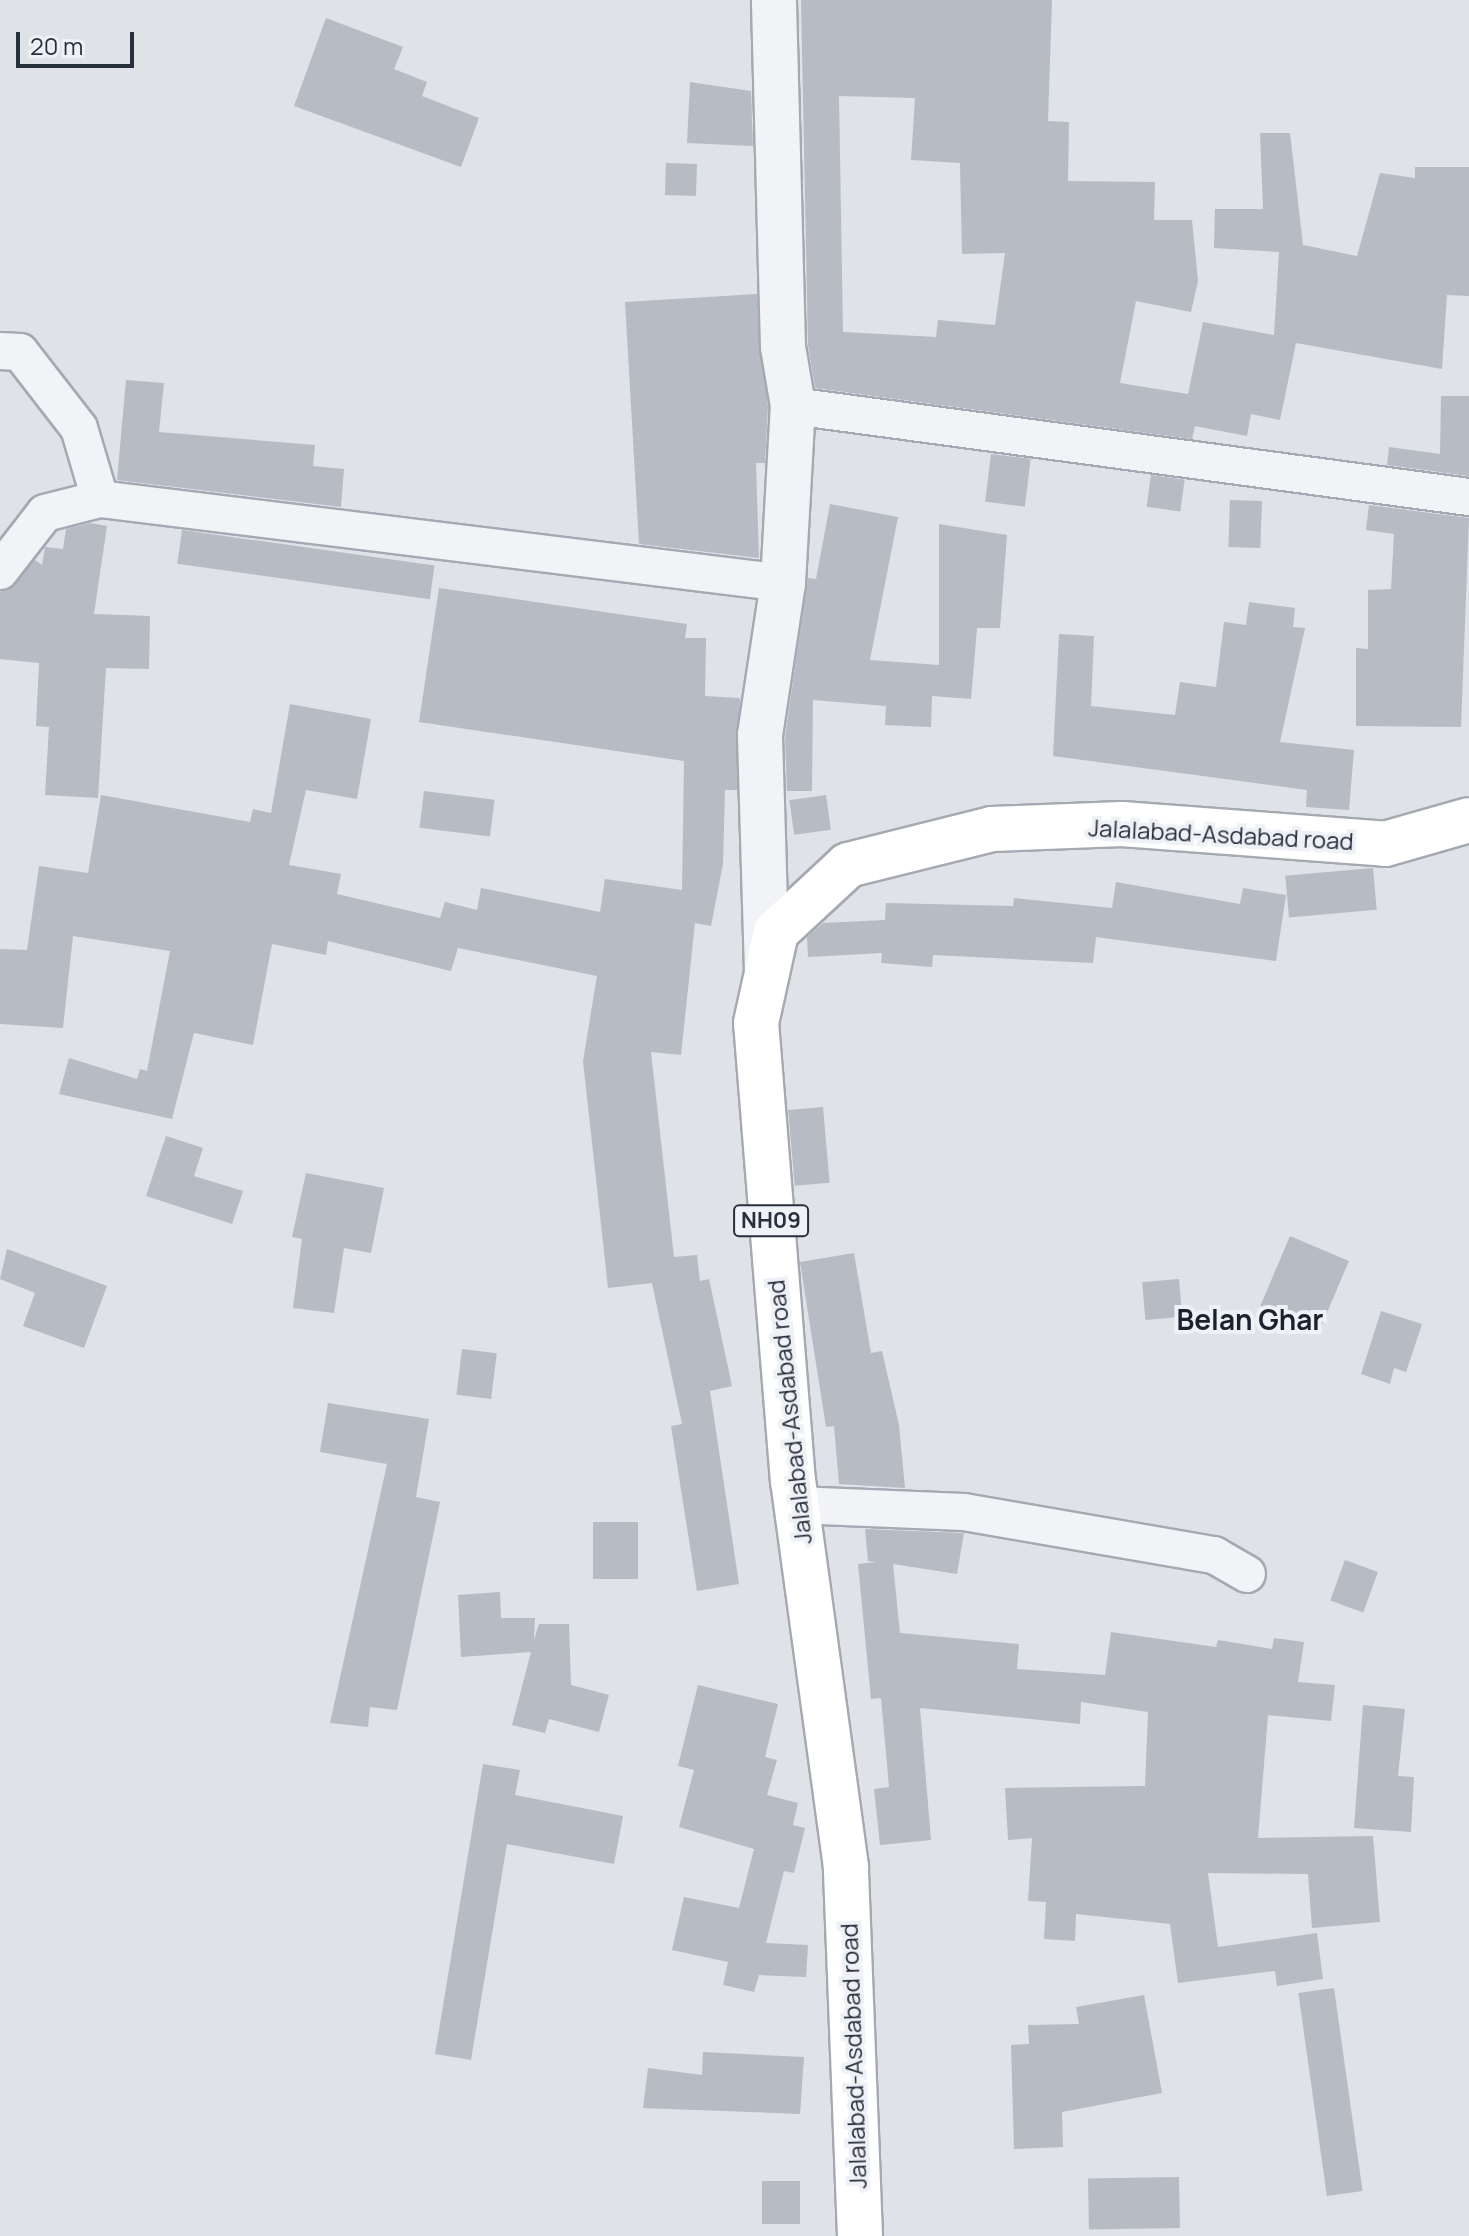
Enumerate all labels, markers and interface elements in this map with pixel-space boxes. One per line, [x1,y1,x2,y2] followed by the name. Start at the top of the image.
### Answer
[20,16,138,66] scale bar
[30,29,83,62] text: 20 m
[1088,813,1354,855] street label: Jalalabad-Asdabad road
[733,1203,809,1239] road number: NH09
[761,1278,817,1546] street label: Jalalabad-Asdabad road
[1177,1302,1323,1336] district label: Belan Ghar
[834,1923,872,2189] street label: Jalalabad-Asdabad road

